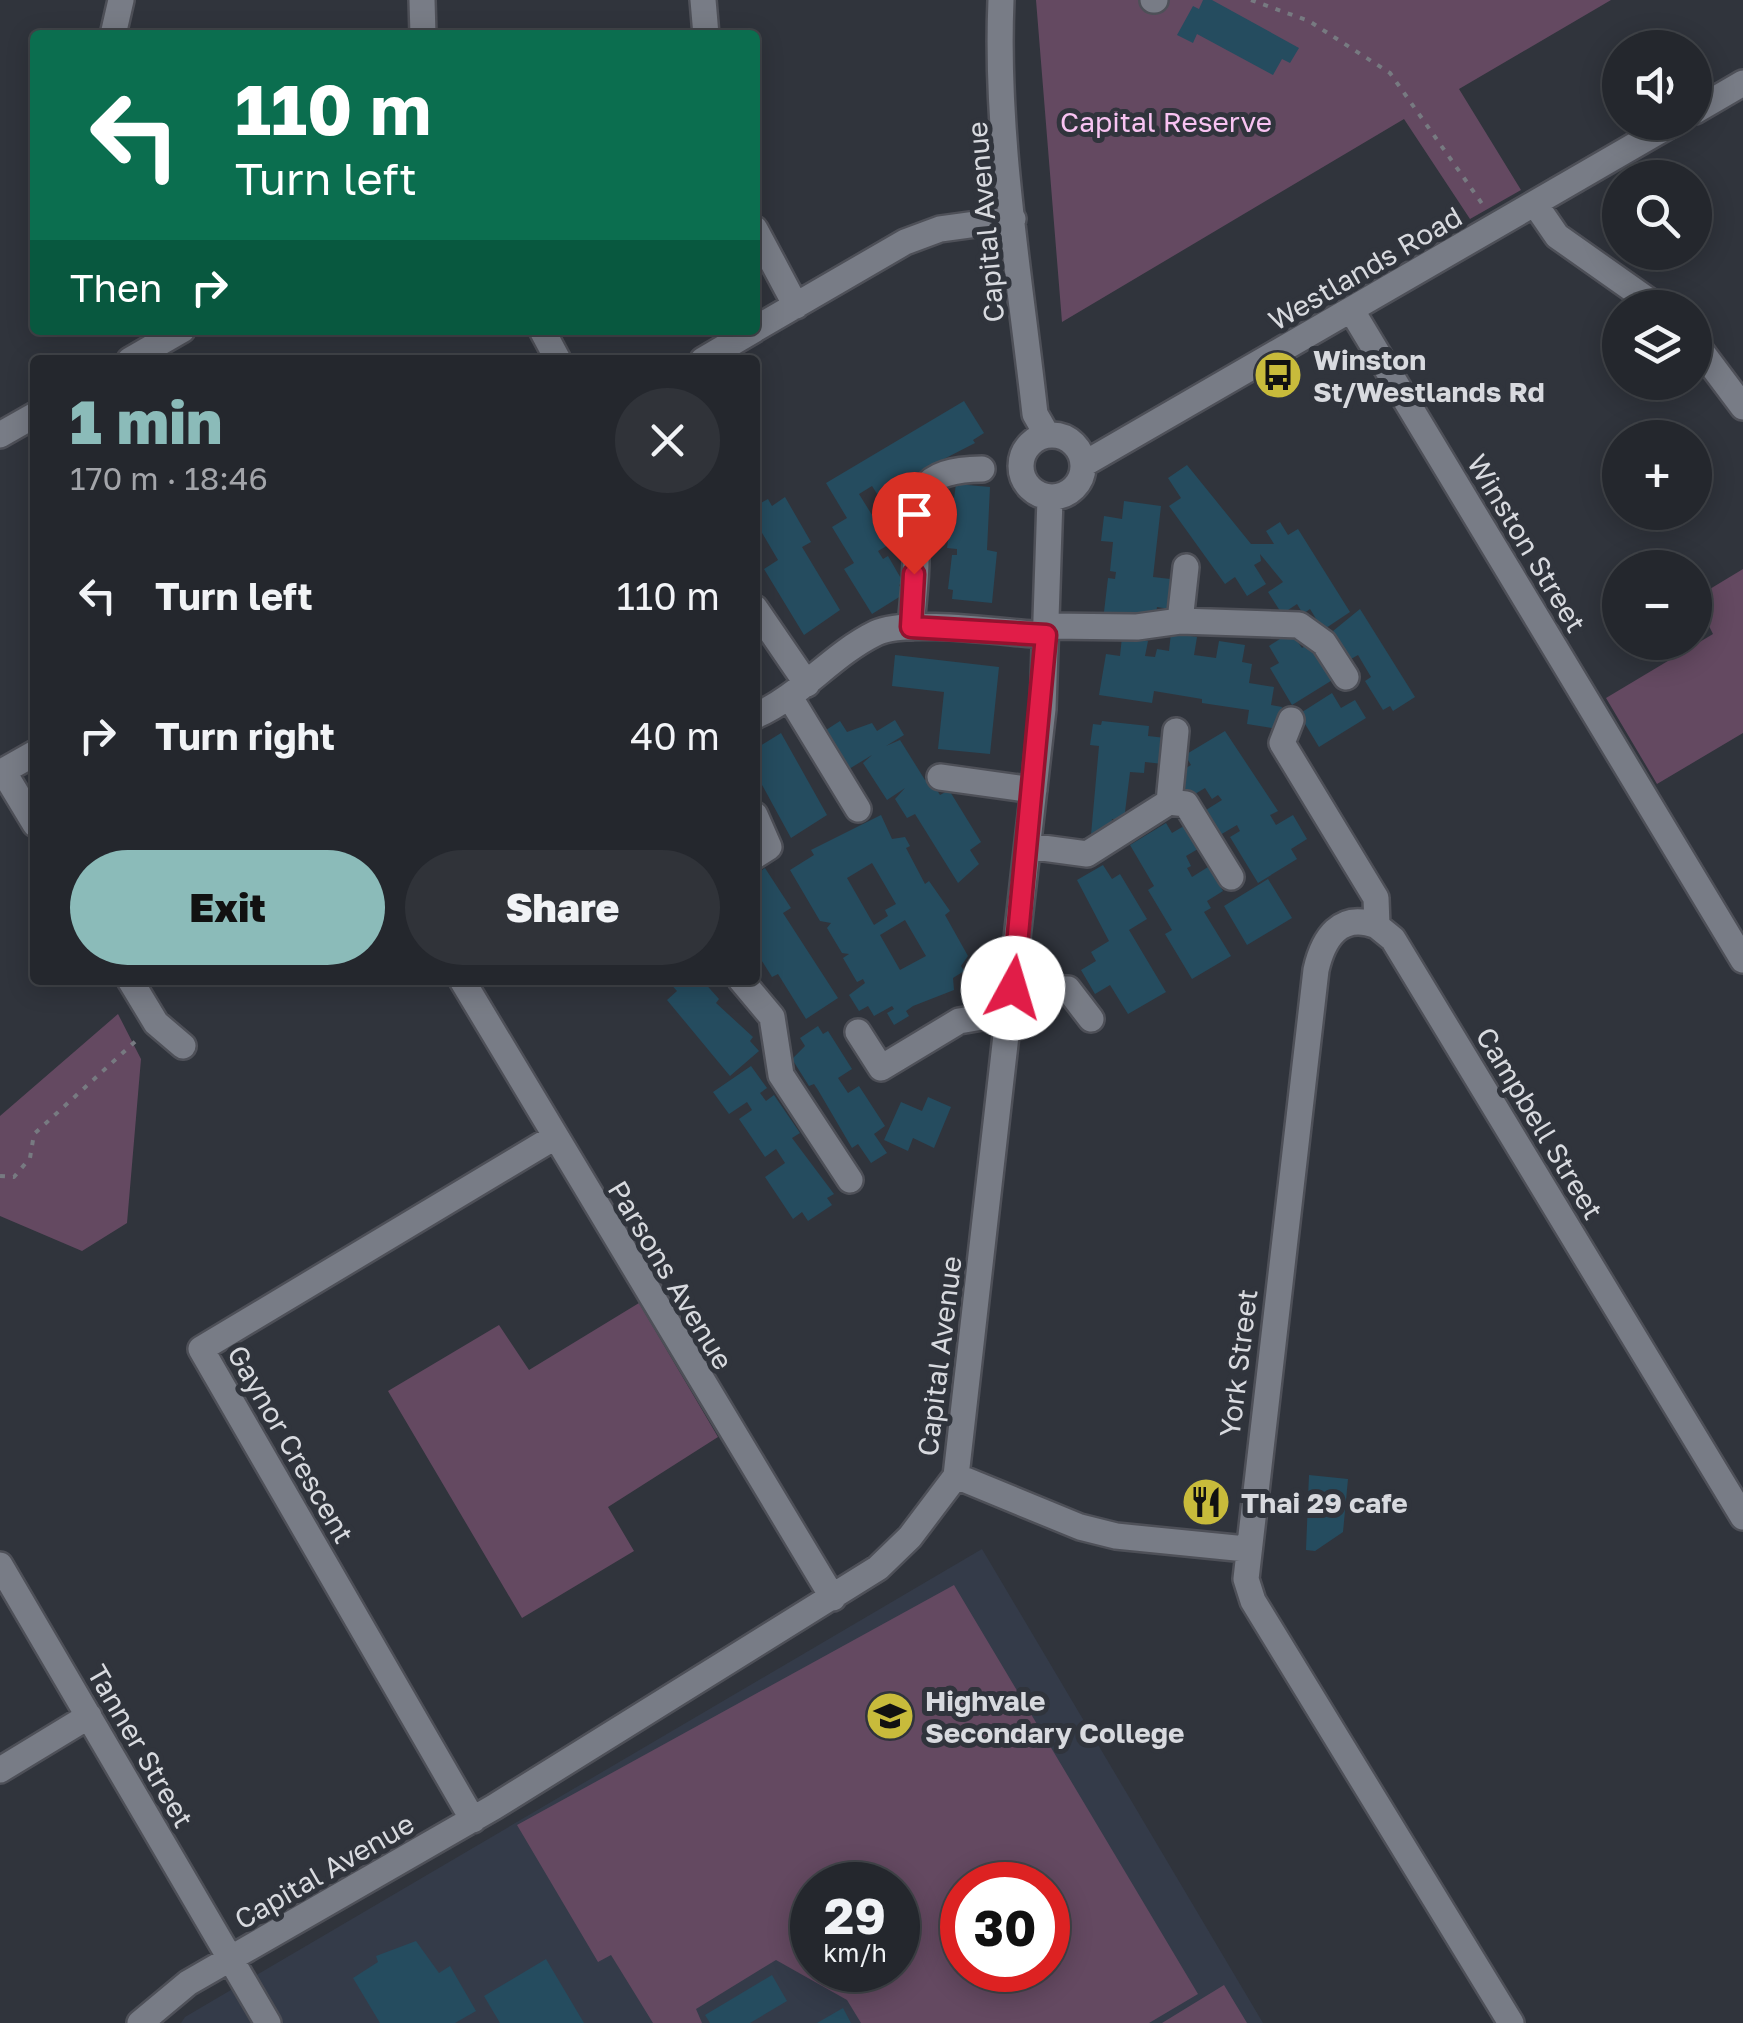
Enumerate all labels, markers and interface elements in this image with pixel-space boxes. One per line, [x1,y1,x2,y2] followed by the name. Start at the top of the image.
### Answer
[1602,30,1712,660] map controls
[1602,30,1712,140] button: sound
[235,66,431,150] text: 110 m
[70,70,200,200] icon: left
[1060,105,1272,138] park label: Capital Reserve
[960,120,1010,324] street label: Capital Avenue
[235,151,417,205] text: Turn left
[1602,160,1712,270] button: search
[1262,199,1468,337] street label: Westlands Road
[182,260,237,315] icon: right
[70,265,162,310] text: Then
[1602,290,1712,400] button: layers
[1313,343,1545,408] place label: Winston St/Westlands Rd
[1252,349,1304,401] bus stop icon: Winston St/Westlands Rd
[70,385,222,457] text: 1 min
[615,388,720,493] button: close
[1602,420,1712,530] button: +
[1461,448,1593,638] street label: Winston Street
[70,459,268,497] text: 170 m · 18:46
[872,472,957,575] pin
[887,487,942,542] icon: arrive
[1602,550,1712,660] button: −
[70,568,125,623] icon: left
[155,573,313,618] text: Turn left
[616,573,720,618] text: 110 m
[70,708,125,763] icon: right
[155,713,335,758] text: Turn right
[630,713,720,758] text: 40 m
[70,850,385,965] button: Exit
[405,850,720,965] button: Share
[961,936,1065,1040] position arrow
[1470,1021,1610,1225] street label: Campbell Street
[602,1175,740,1375] street label: Parsons Avenue
[910,1254,968,1458] street label: Capital Avenue
[1213,1287,1263,1439] street label: York Street
[221,1339,361,1549] street label: Gaynor Crescent
[1180,1476,1232,1528] restaurant icon: Thai 29 cafe
[1241,1486,1408,1519] place label: Thai 29 cafe
[81,1659,201,1833] street label: Tanner Street
[925,1684,1185,1749] place label: Highvale Secondary College
[864,1690,916,1742] school or university icon: Highvale Secondary College
[229,1806,419,1936] street label: Capital Avenue
[940,1862,1070,1992] speed limit sign: 30
[824,1885,886,1945] text: 29
[823,1937,887,1968] text: km/h

